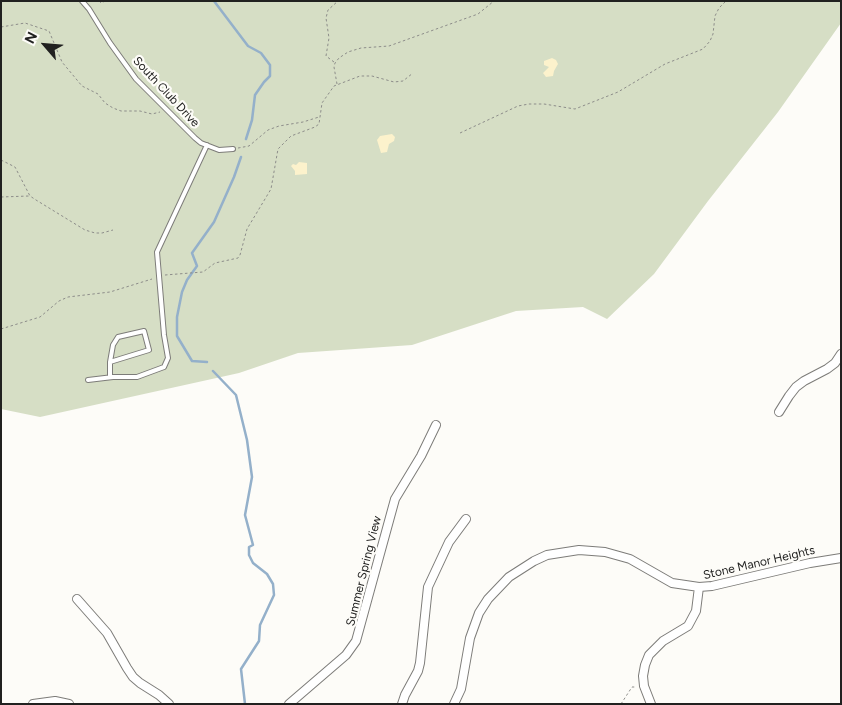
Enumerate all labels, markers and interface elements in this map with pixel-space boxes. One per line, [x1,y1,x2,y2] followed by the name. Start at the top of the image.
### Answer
[20,20,70,70] north arrow
[21,29,41,47] text: N
[130,54,202,130] street label: South Club Drive
[343,514,385,628] street label: Summer Spring View
[702,543,816,583] street label: Stone Manor Heights

